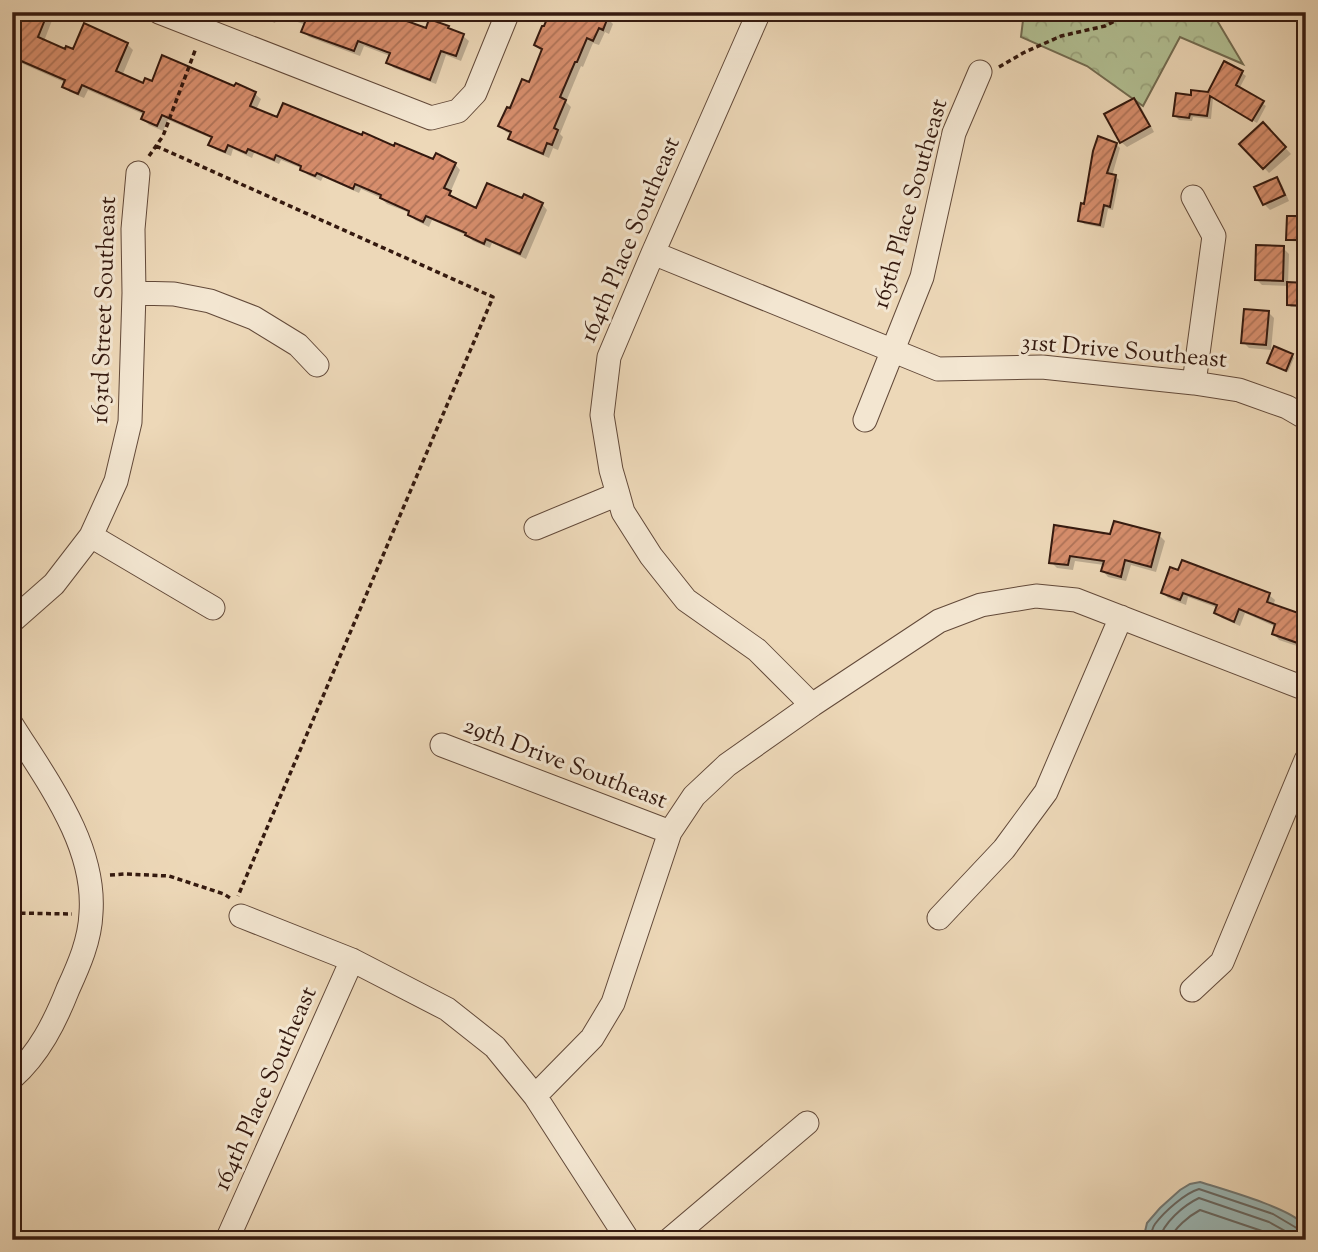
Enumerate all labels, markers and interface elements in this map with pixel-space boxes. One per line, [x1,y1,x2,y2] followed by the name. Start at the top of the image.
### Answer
[865,95,957,313] street label: 165th Place Southeast
[572,132,690,348] street label: 164th Place Southeast
[84,196,126,424] street label: 163rd Street Southeast
[1020,326,1228,378] street label: 31st Drive Southeast
[458,709,672,819] street label: 29th Drive Southeast
[206,981,326,1197] street label: 164th Place Southeast

